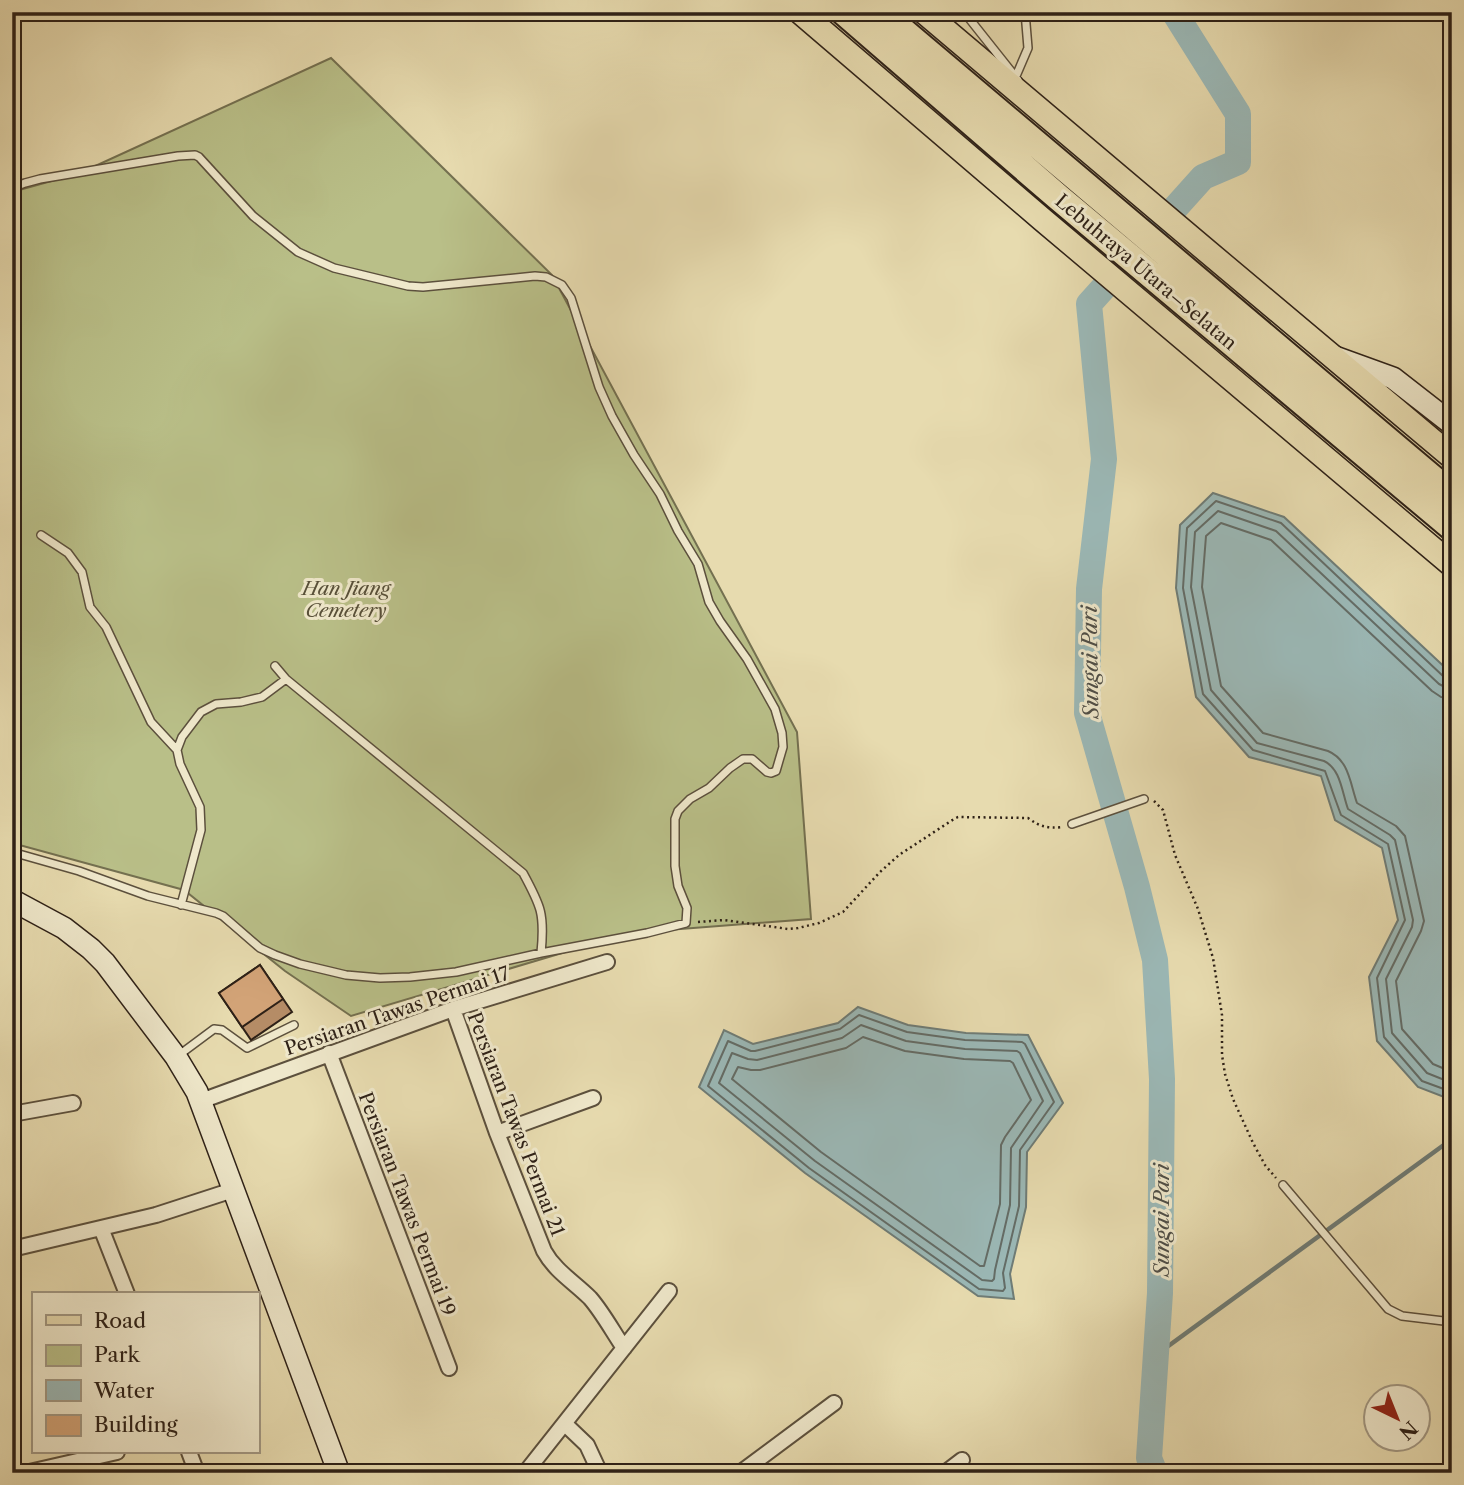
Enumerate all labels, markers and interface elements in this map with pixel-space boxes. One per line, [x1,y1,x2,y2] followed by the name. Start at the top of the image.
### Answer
[1051,189,1242,355] street label: Lebuhraya Utara–Selatan
[300,577,392,622] park label: Han Jiang Cemetery
[1076,604,1104,721] water label: Sungai Pari
[282,961,513,1060] street label: Persiaran Tawas Permai 17
[463,1009,569,1239] street label: Persiaran Tawas Permai 21
[354,1089,460,1319] street label: Persiaran Tawas Permai 19
[1149,1162,1174,1278] water label: Sungai Pari
[32,1292,259,1454] legend
[94,1308,146,1333] text: Road
[94,1342,140,1367] text: Park
[93,1378,154,1403] text: Water
[1362,1384,1432,1454] north arrow
[94,1412,179,1437] text: Building
[1394,1416,1422,1444] text: N

